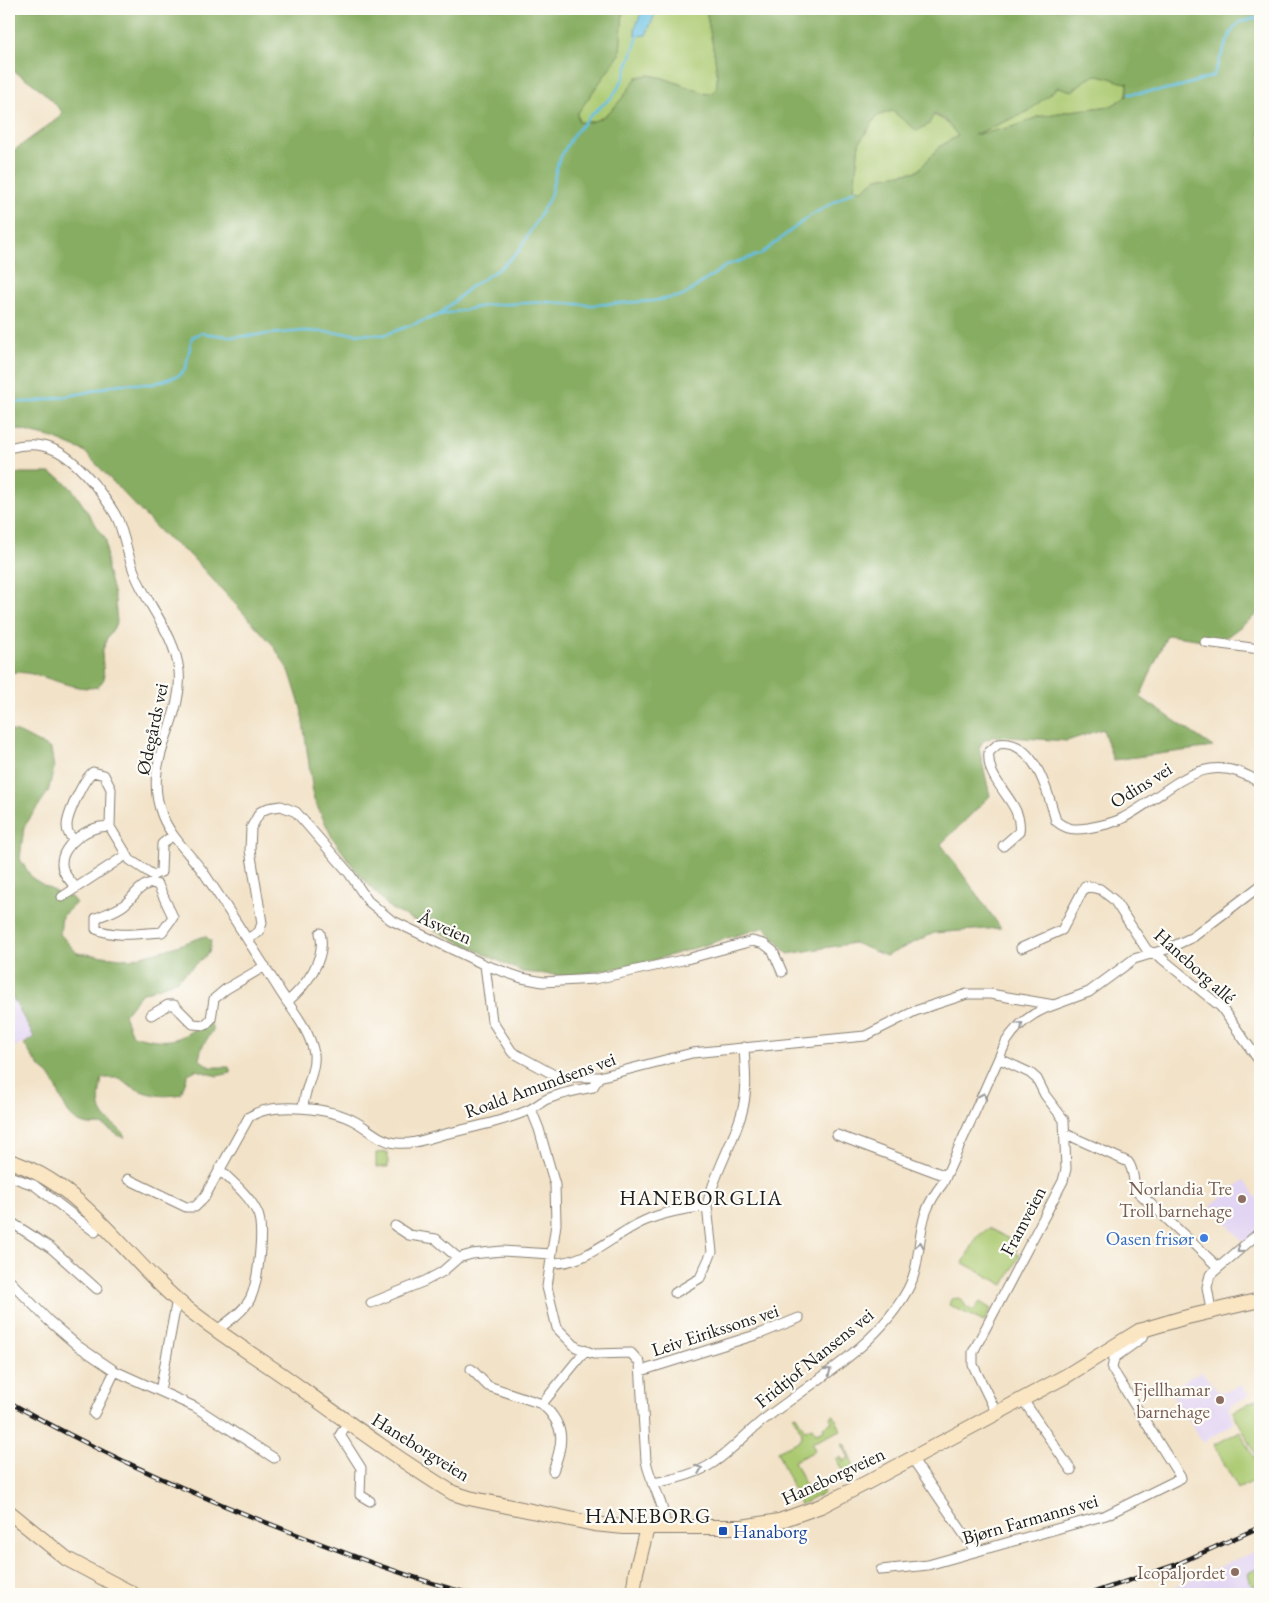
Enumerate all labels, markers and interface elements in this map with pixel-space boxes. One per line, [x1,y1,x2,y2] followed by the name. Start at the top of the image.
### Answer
[130,680,174,777] street label: Ødegårds vei
[1105,756,1177,814] street label: Odins vei
[413,904,476,950] street label: Åsveien
[1149,923,1241,1009] street label: Haneborg allé
[1014,1022,1023,1031] one-way arrow
[461,1046,619,1124] street label: Roald Amundsens vei
[977,1092,987,1101] one-way arrow
[1119,1176,1232,1223] place label: Norlandia Tre Troll barnehage
[994,1182,1052,1260] street label: Framveien
[619,1184,783,1211] district label: HANEBORGLIA
[1236,1193,1248,1205] marker: Norlandia Tre Troll barnehage
[1106,1226,1195,1251] place label: Oasen frisør
[1198,1232,1210,1244] marker: Oasen frisør
[915,1240,925,1249] one-way arrow
[1236,1244,1245,1253] one-way arrow
[648,1298,782,1362] street label: Leiv Eirikssons vei
[749,1302,879,1414] street label: Fridtjof Nansens vei
[822,1369,831,1377] one-way arrow
[1133,1377,1211,1424] place label: Fjellhamar barnehage
[1214,1394,1226,1406] marker: Fjellhamar barnehage
[367,1407,475,1487] street label: Haneborgveien
[777,1441,889,1511] street label: Haneborgveien
[694,1465,703,1475] one-way arrow
[959,1488,1101,1550] street label: Bjørn Farmanns vei
[585,1502,711,1529] district label: HANEBORG
[733,1519,808,1544] place label: Hanaborg
[717,1525,729,1537] marker: Hanaborg
[1137,1560,1225,1585] place label: Icopaljordet
[1229,1566,1241,1578] marker: Icopaljordet

